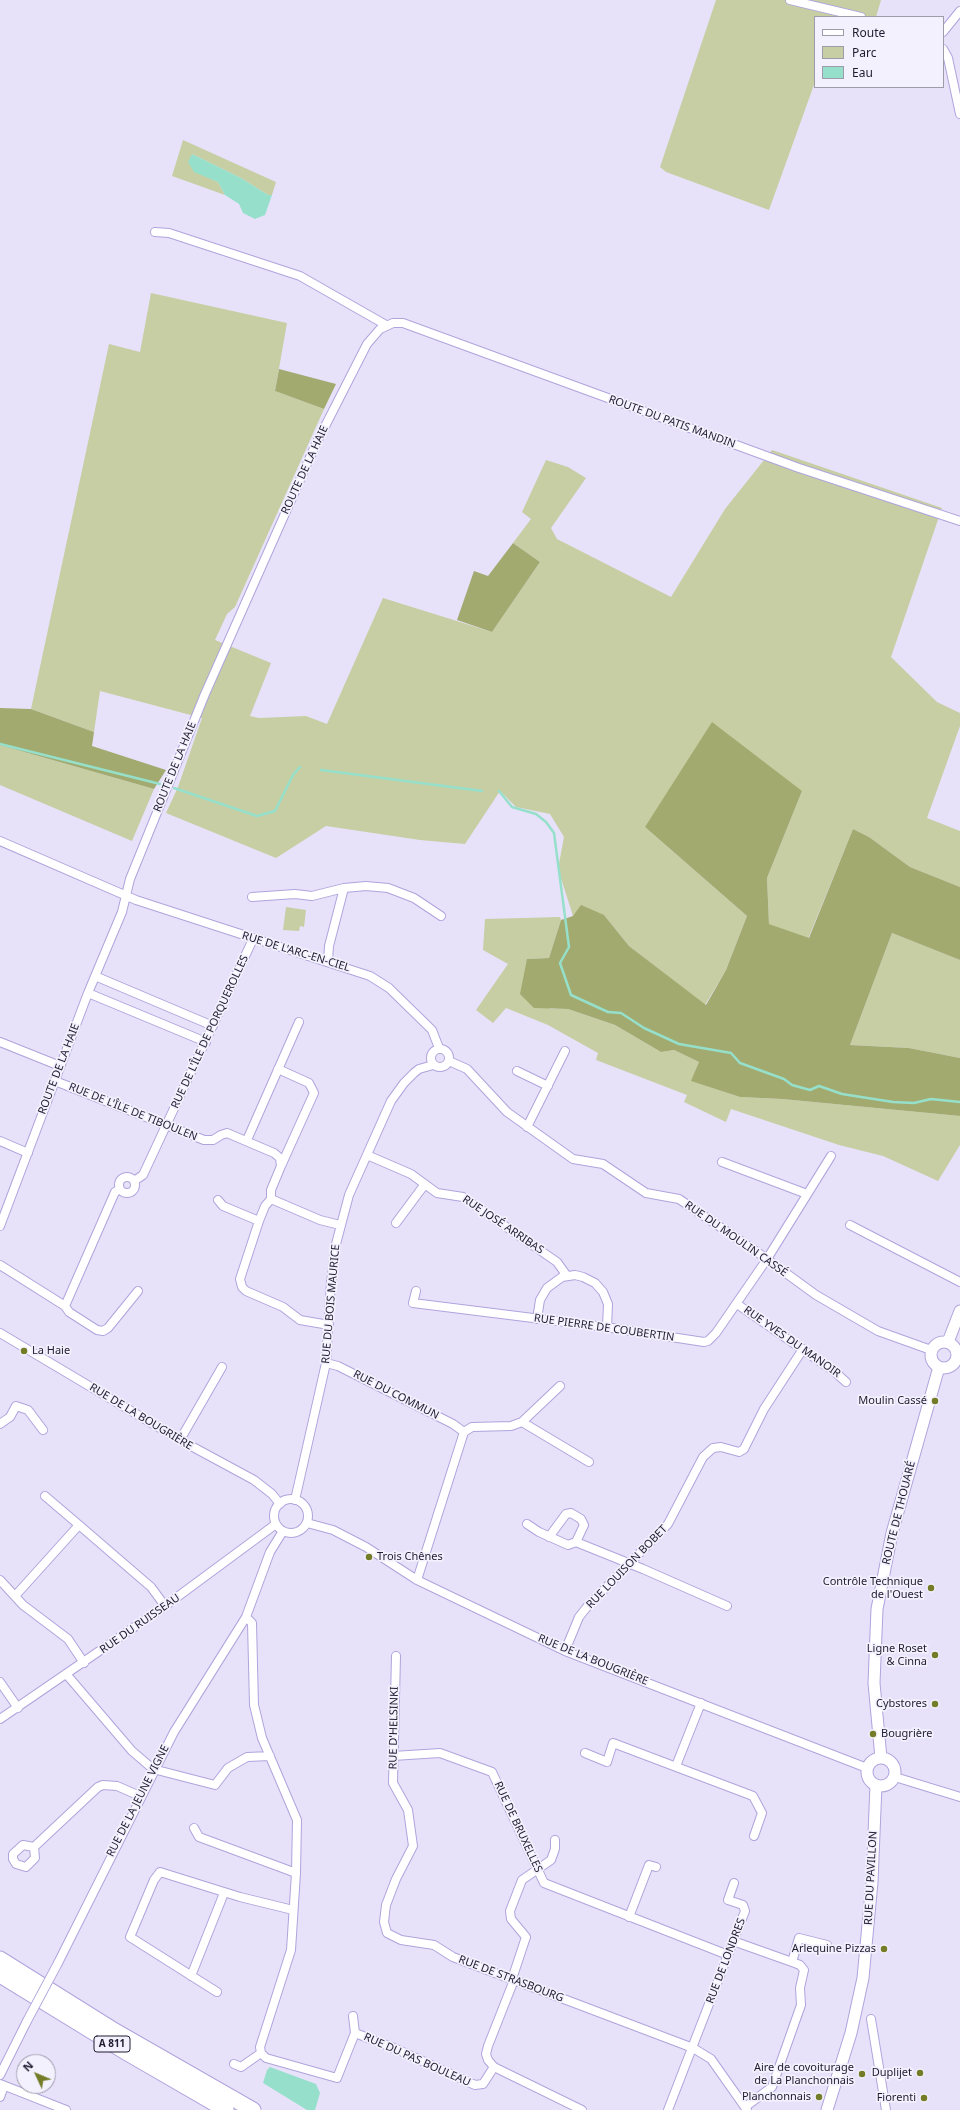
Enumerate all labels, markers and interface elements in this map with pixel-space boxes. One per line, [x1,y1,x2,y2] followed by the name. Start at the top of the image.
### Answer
[814,16,944,88] legend
[852,24,885,41] text: Route
[852,44,876,61] text: Parc
[852,64,873,81] text: Eau
[607,393,737,451] street label: ROUTE DU PATIS MANDIN
[279,424,331,516] street label: ROUTE DE LA HAIE
[151,720,199,814] street label: ROUTE DE LA HAIE
[240,929,352,975] street label: RUE DE L'ARC-EN-CIEL
[169,953,251,1111] street label: RUE DE L'ÎLE DE PORQUEROLLES
[36,1022,82,1116] street label: ROUTE DE LA HAIE
[67,1080,199,1144] street label: RUE DE L'ÎLE DE TIBOULEN
[460,1193,546,1257] street label: RUE JOSÉ ARRIBAS
[682,1199,790,1279] street label: RUE DU MOULIN CASSÉ
[319,1244,343,1364] street label: RUE DU BOIS MAURICE
[741,1304,843,1380] street label: RUE YVES DU MANOIR
[533,1312,675,1344] street label: RUE PIERRE DE COUBERTIN
[32,1344,70,1358] place label: La Haie
[19,1346,29,1356] marker: La Haie
[351,1368,441,1422] street label: RUE DU COMMUN
[87,1381,195,1453] street label: RUE DE LA BOUGRIÈRE
[858,1394,927,1408] place label: Moulin Cassé
[930,1396,940,1406] marker: Moulin Cassé
[880,1460,918,1566] street label: ROUTE DE THOUARÉ
[584,1523,670,1611] street label: RUE LOUISON BOBET
[377,1550,443,1564] place label: Trois Chênes
[364,1552,374,1562] marker: Trois Chênes
[823,1575,923,1601] place label: Contrôle Technique de l'Ouest
[926,1583,936,1593] marker: Contrôle Technique de l'Ouest
[97,1591,183,1657] street label: RUE DU RUISSEAU
[536,1632,650,1688] street label: RUE DE LA BOUGRIÈRE
[867,1642,927,1668] place label: Ligne Roset & Cinna
[930,1650,940,1660] marker: Ligne Roset & Cinna
[387,1686,401,1770] street label: RUE D'HELSINKI
[876,1697,927,1711] place label: Cybstores
[930,1699,940,1709] marker: Cybstores
[881,1727,932,1741] place label: Bougrière
[868,1729,878,1739] marker: Bougrière
[104,1743,172,1859] street label: RUE DE LA JEUNE VIGNE
[491,1779,545,1875] street label: RUE DE BRUXELLES
[862,1831,880,1925] street label: RUE DU PAVILLON
[704,1916,748,2006] street label: RUE DE LONDRES
[792,1942,876,1956] place label: Arlequine Pizzas
[879,1944,889,1954] marker: Arlequine Pizzas
[457,1953,565,2005] street label: RUE DE STRASBOURG
[362,2030,472,2090] street label: RUE DU PAS BOULEAU
[94,2036,130,2052] road number: A 811
[16,2054,56,2094] north arrow
[19,2058,36,2074] text: N
[754,2061,854,2087] place label: Aire de covoiturage de La Planchonnais
[872,2066,912,2080] place label: Duplijet
[915,2068,925,2078] marker: Duplijet
[857,2069,867,2079] marker: Aire de covoiturage de La Planchonnais
[742,2090,811,2104] place label: Planchonnais
[877,2091,916,2105] place label: Fiorenti
[814,2092,824,2102] marker: Planchonnais
[919,2093,929,2103] marker: Fiorenti

